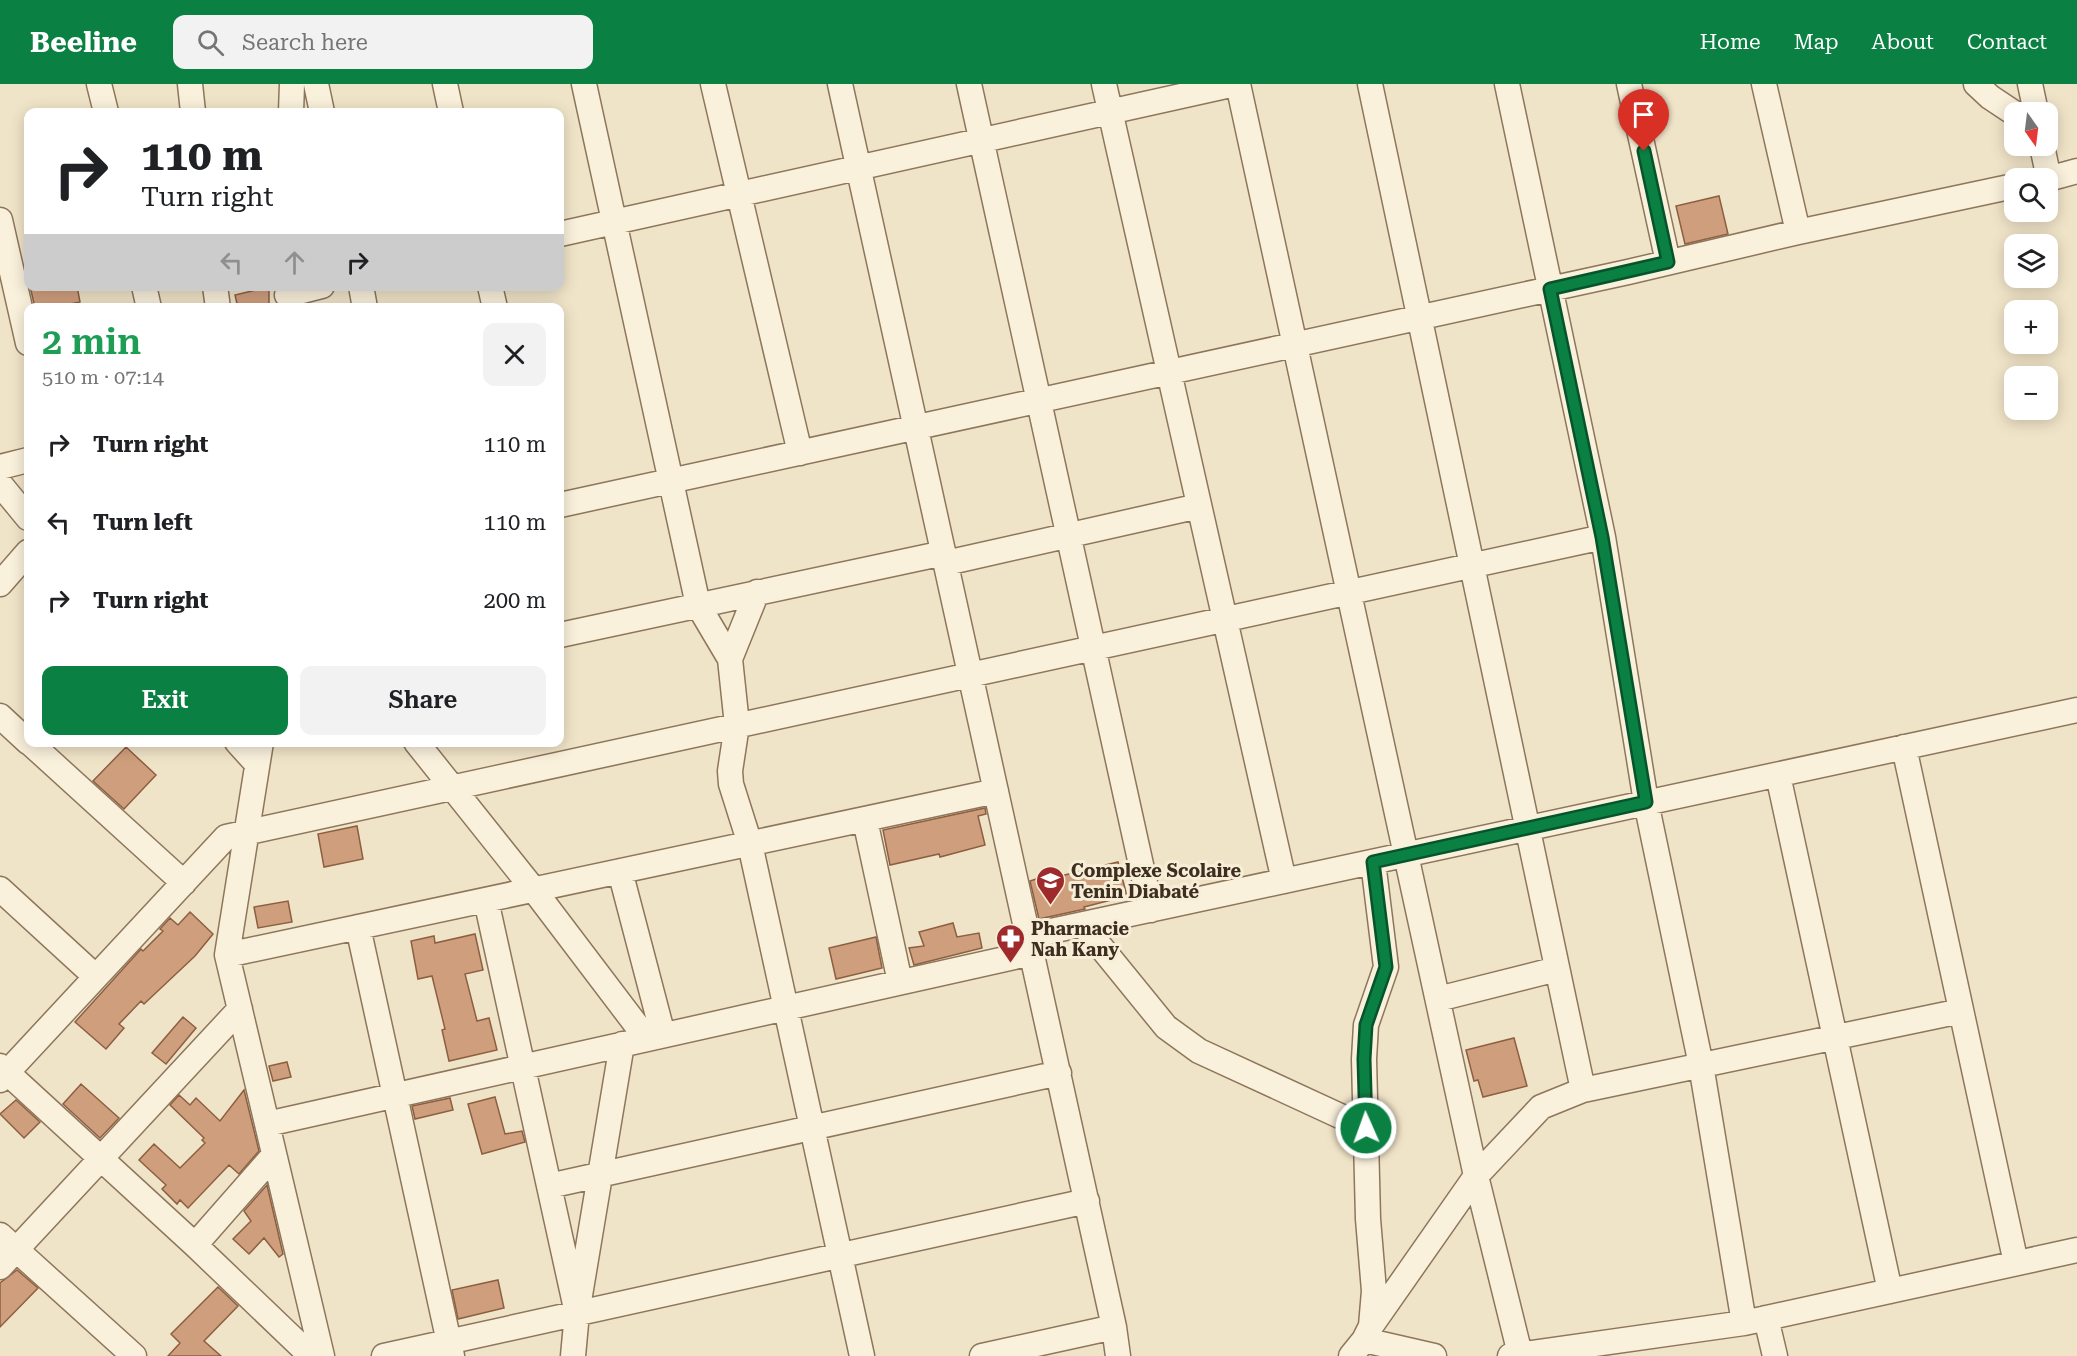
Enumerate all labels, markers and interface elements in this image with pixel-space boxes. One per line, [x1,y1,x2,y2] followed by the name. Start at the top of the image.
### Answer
[173,15,593,69] search box
[30,26,137,59] text: Beeline
[194,26,227,59] icon: search
[242,30,368,55] text: Search here
[1700,30,1761,54] text: Home
[1794,30,1839,54] text: Map
[1872,30,1934,54] text: About
[1967,30,2047,54] text: Contact
[1618,89,1669,151] pin
[1627,98,1660,131] icon: arrive
[2004,102,2058,156] north arrow
[2004,102,2058,420] map controls
[141,131,263,180] text: 110 m
[42,132,120,210] icon: right
[2004,168,2058,222] button: search
[141,181,274,213] text: Turn right
[2004,234,2058,288] button: layers
[215,246,248,279] icon: left
[278,246,311,279] icon: ahead
[341,246,374,279] icon: right
[2004,300,2058,354] button: +
[42,321,141,363] text: 2 min
[483,323,546,386] button: close
[42,365,164,389] text: 510 m · 07:14
[2004,366,2058,420] button: −
[42,428,75,461] icon: right
[93,432,208,457] text: Turn right
[483,432,546,457] text: 110 m
[42,506,75,539] icon: left
[93,510,193,535] text: Turn left
[483,510,546,535] text: 110 m
[42,584,75,617] icon: right
[93,588,208,613] text: Turn right
[483,588,546,613] text: 200 m
[42,666,288,735] button: Exit
[300,666,546,735] button: Share
[1071,860,1242,902] place label: Complexe Scolaire Tenin Diabaté
[1034,864,1066,906] school or university icon: Complexe Scolaire Tenin Diabaté
[1031,918,1129,960] place label: Pharmacie Nah Kany
[994,922,1026,964] pharmacy icon: Pharmacie Nah Kany
[1334,1096,1398,1160] position arrow

